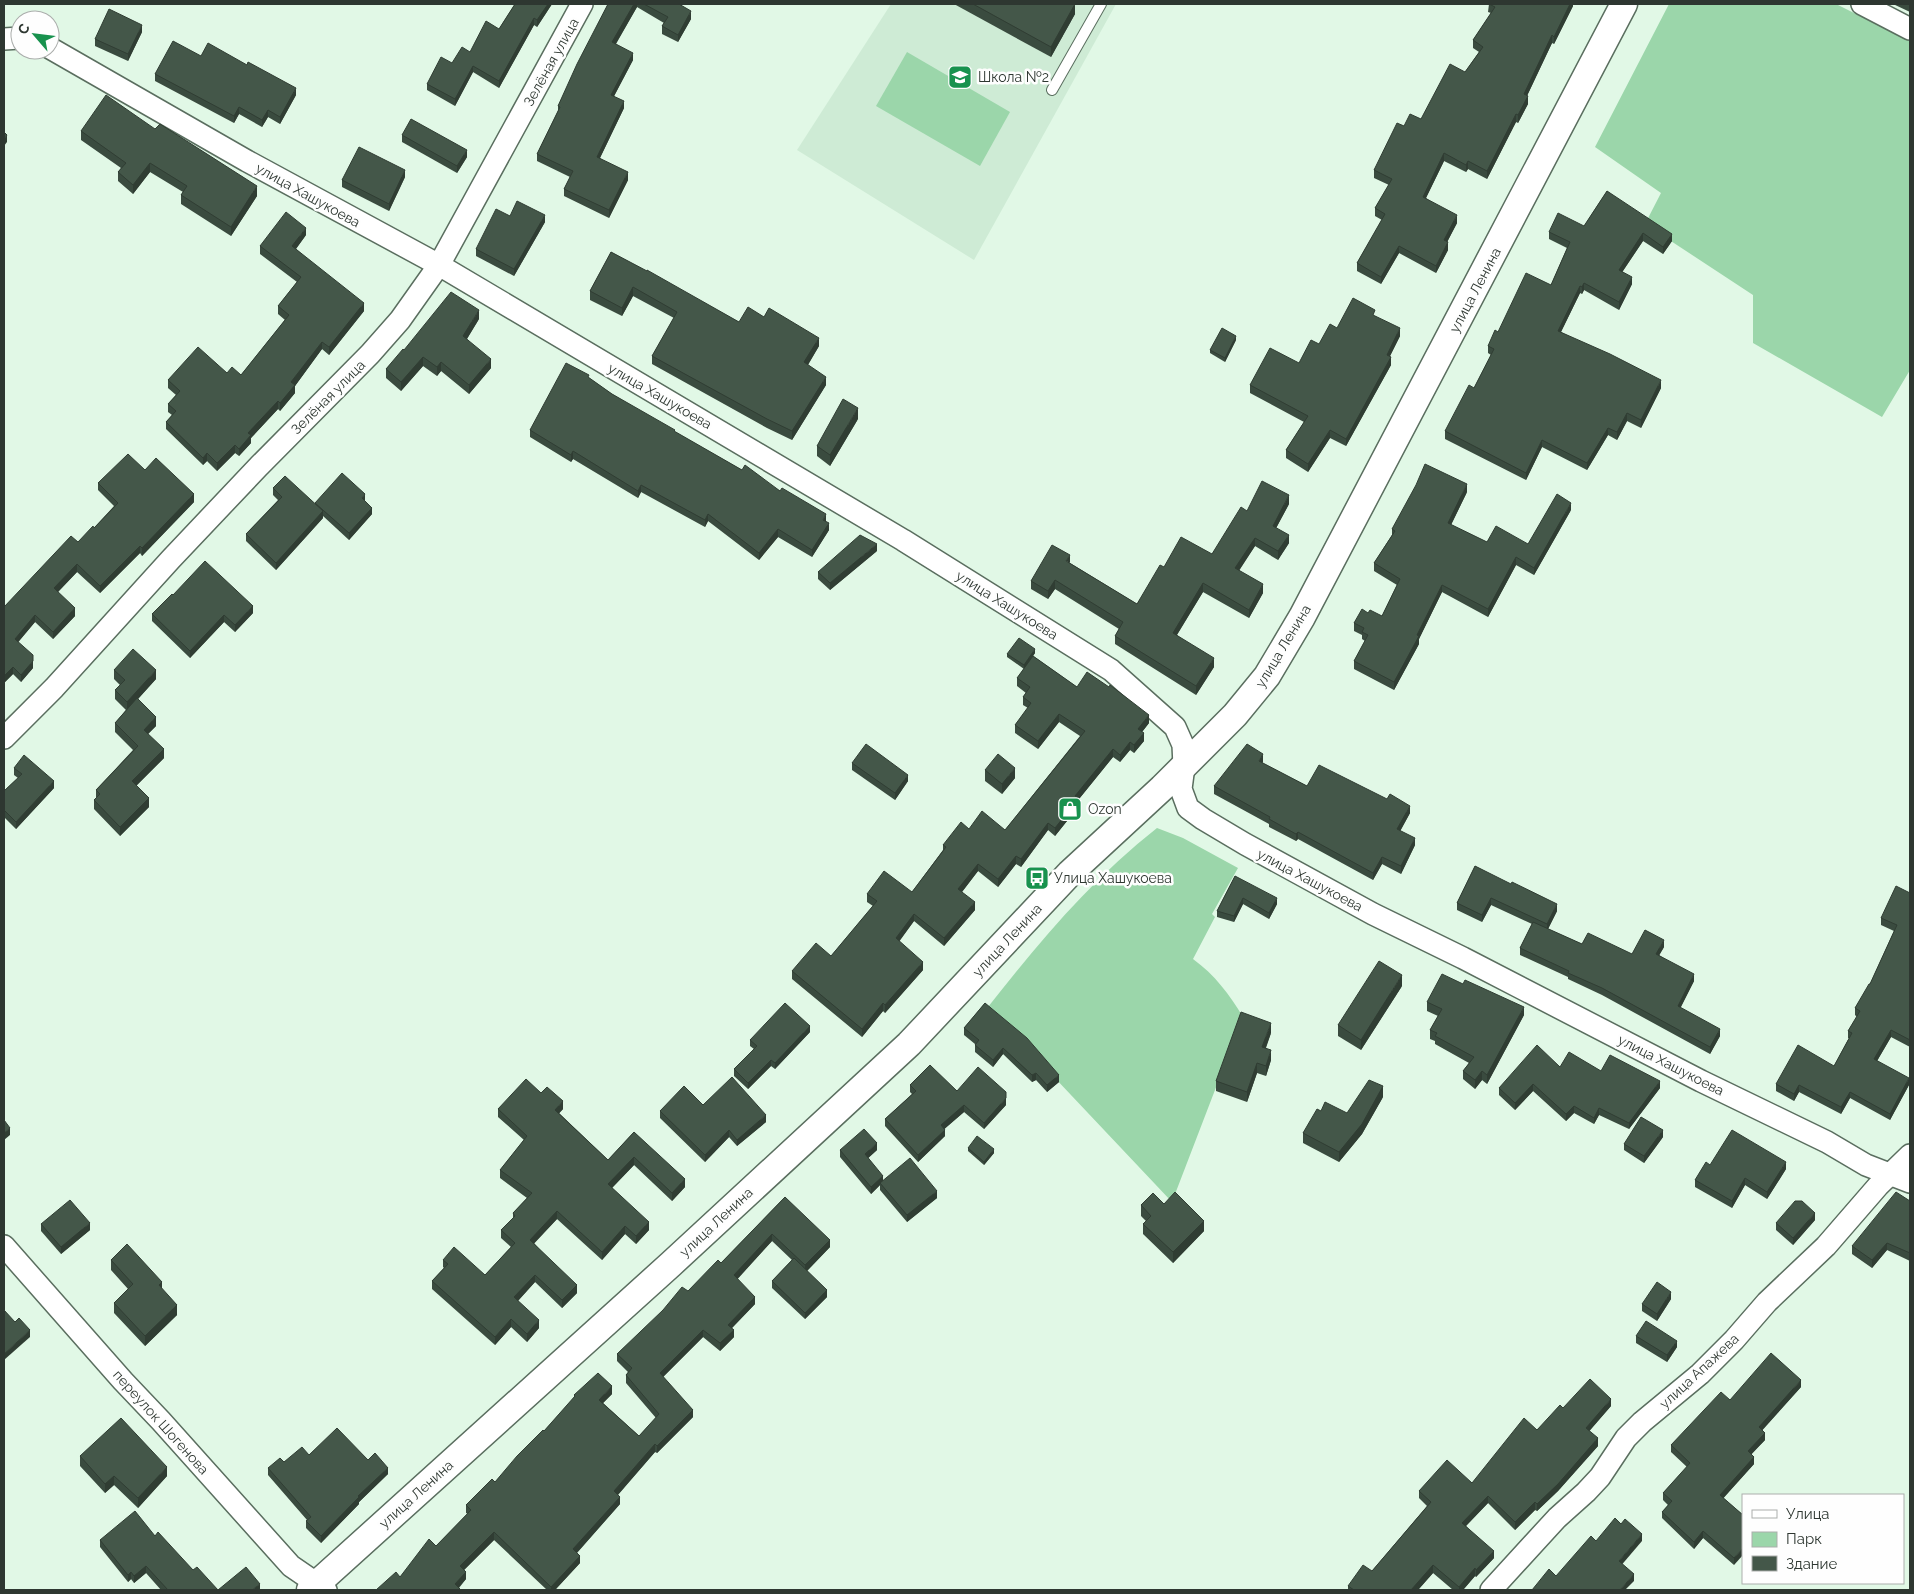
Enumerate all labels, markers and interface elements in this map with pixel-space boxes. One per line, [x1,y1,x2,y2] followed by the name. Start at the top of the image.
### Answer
[10,10,60,60] north arrow
[520,15,582,109] street label: Зелёная улица
[14,21,33,37] text: С
[947,64,973,90] school or university icon: Школа №2
[978,69,1049,85] place label: Школа №2
[253,160,363,230] street label: улица Хашукоева
[1446,245,1504,335] street label: улица Ленина
[288,357,368,437] street label: Зелёная улица
[605,360,715,432] street label: улица Хашукоева
[953,567,1061,643] street label: улица Хашукоева
[1252,602,1314,690] street label: улица Ленина
[1057,796,1083,822] shop icon: Ozon
[1088,801,1122,817] place label: Ozon
[1255,845,1365,915] street label: улица Хашукоева
[1024,865,1050,891] bus stop icon: Улица Хашукоева
[1054,870,1172,886] place label: Улица Хашукоева
[969,900,1045,980] street label: улица Ленина
[1615,1031,1727,1099] street label: улица Хашукоева
[676,1184,756,1260] street label: улица Ленина
[1656,1330,1742,1412] street label: улица Апажева
[110,1367,212,1477] street label: переулок Шогенова
[376,1457,456,1531] street label: улица Ленина
[1742,1494,1904,1584] legend
[1786,1505,1830,1523] text: Улица
[1786,1530,1822,1548] text: Парк
[1786,1555,1838,1573] text: Здание

